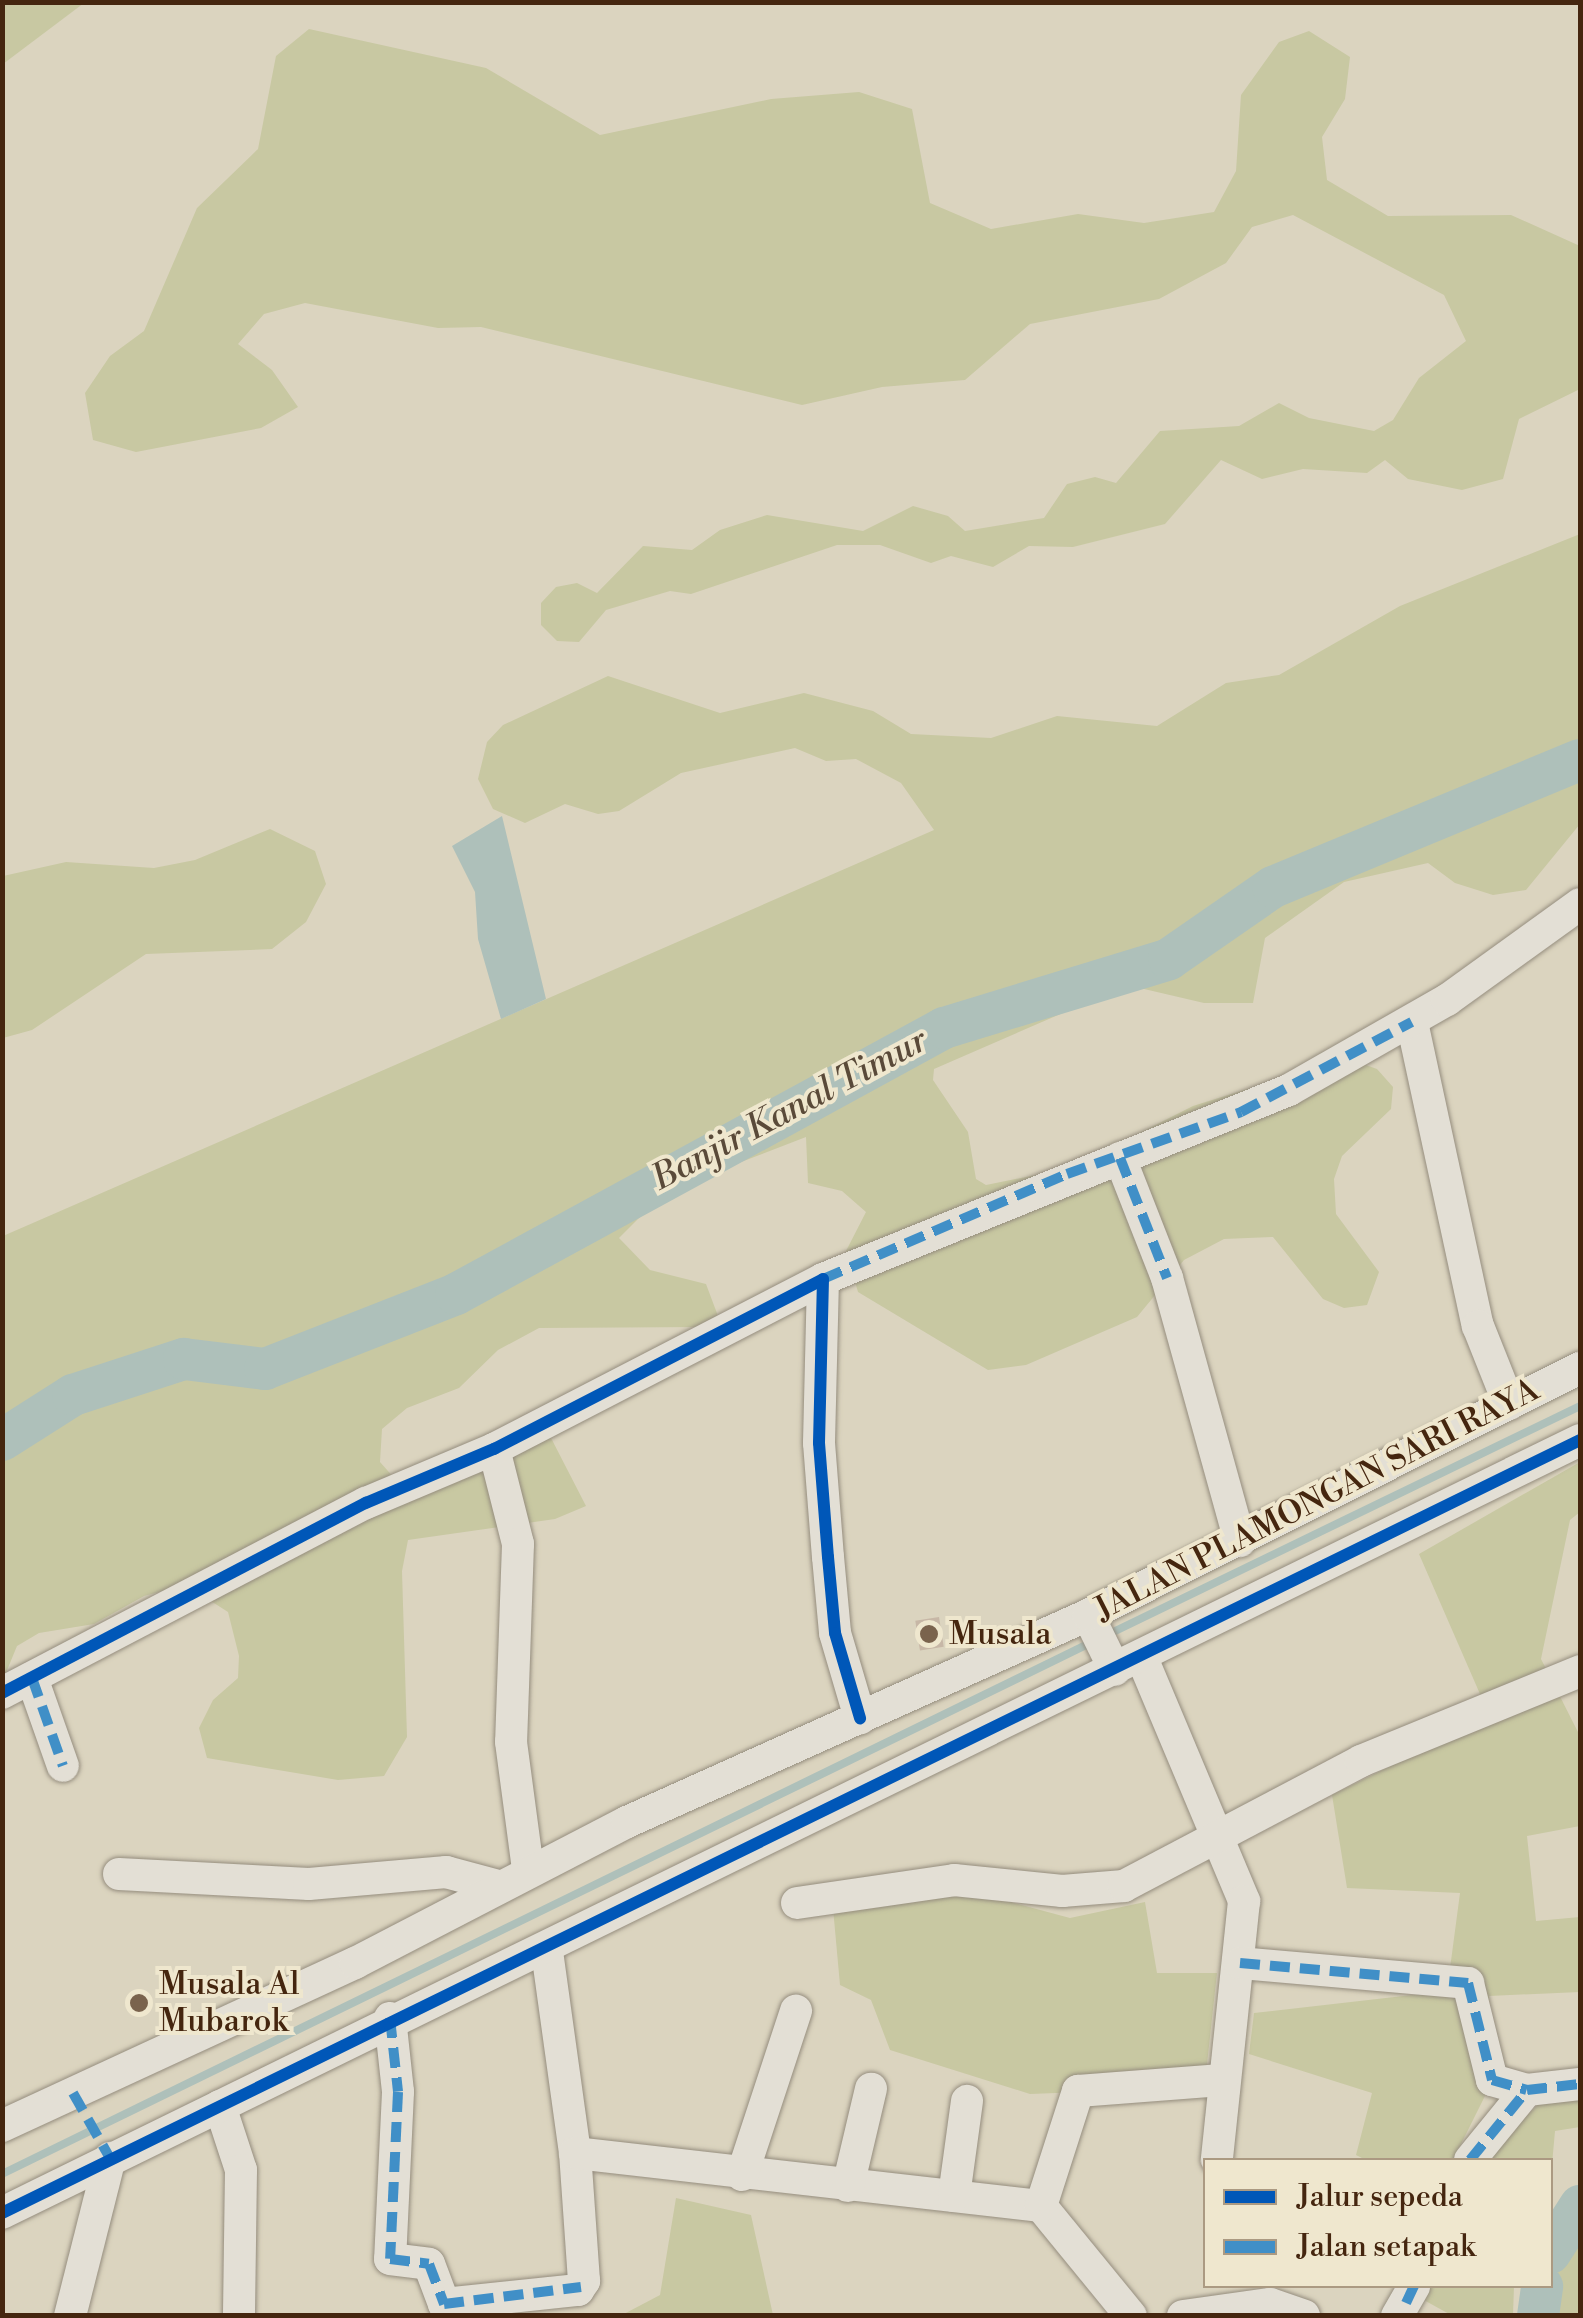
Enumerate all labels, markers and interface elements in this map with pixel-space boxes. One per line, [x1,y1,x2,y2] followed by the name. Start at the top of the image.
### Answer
[645,1020,935,1200] water label: Banjir Kanal Timur
[1089,1371,1545,1629] street label: JALAN PLAMONGAN SARI RAYA
[949,1615,1051,1653] place label: Musala
[918,1623,940,1645] marker: Musala
[159,1966,299,2041] place label: Musala Al Mubarok
[128,1992,150,2014] marker: Musala Al Mubarok
[1203,2158,1553,2288] legend
[1297,2178,1463,2216] text: Jalur sepeda
[1297,2228,1476,2266] text: Jalan setapak

